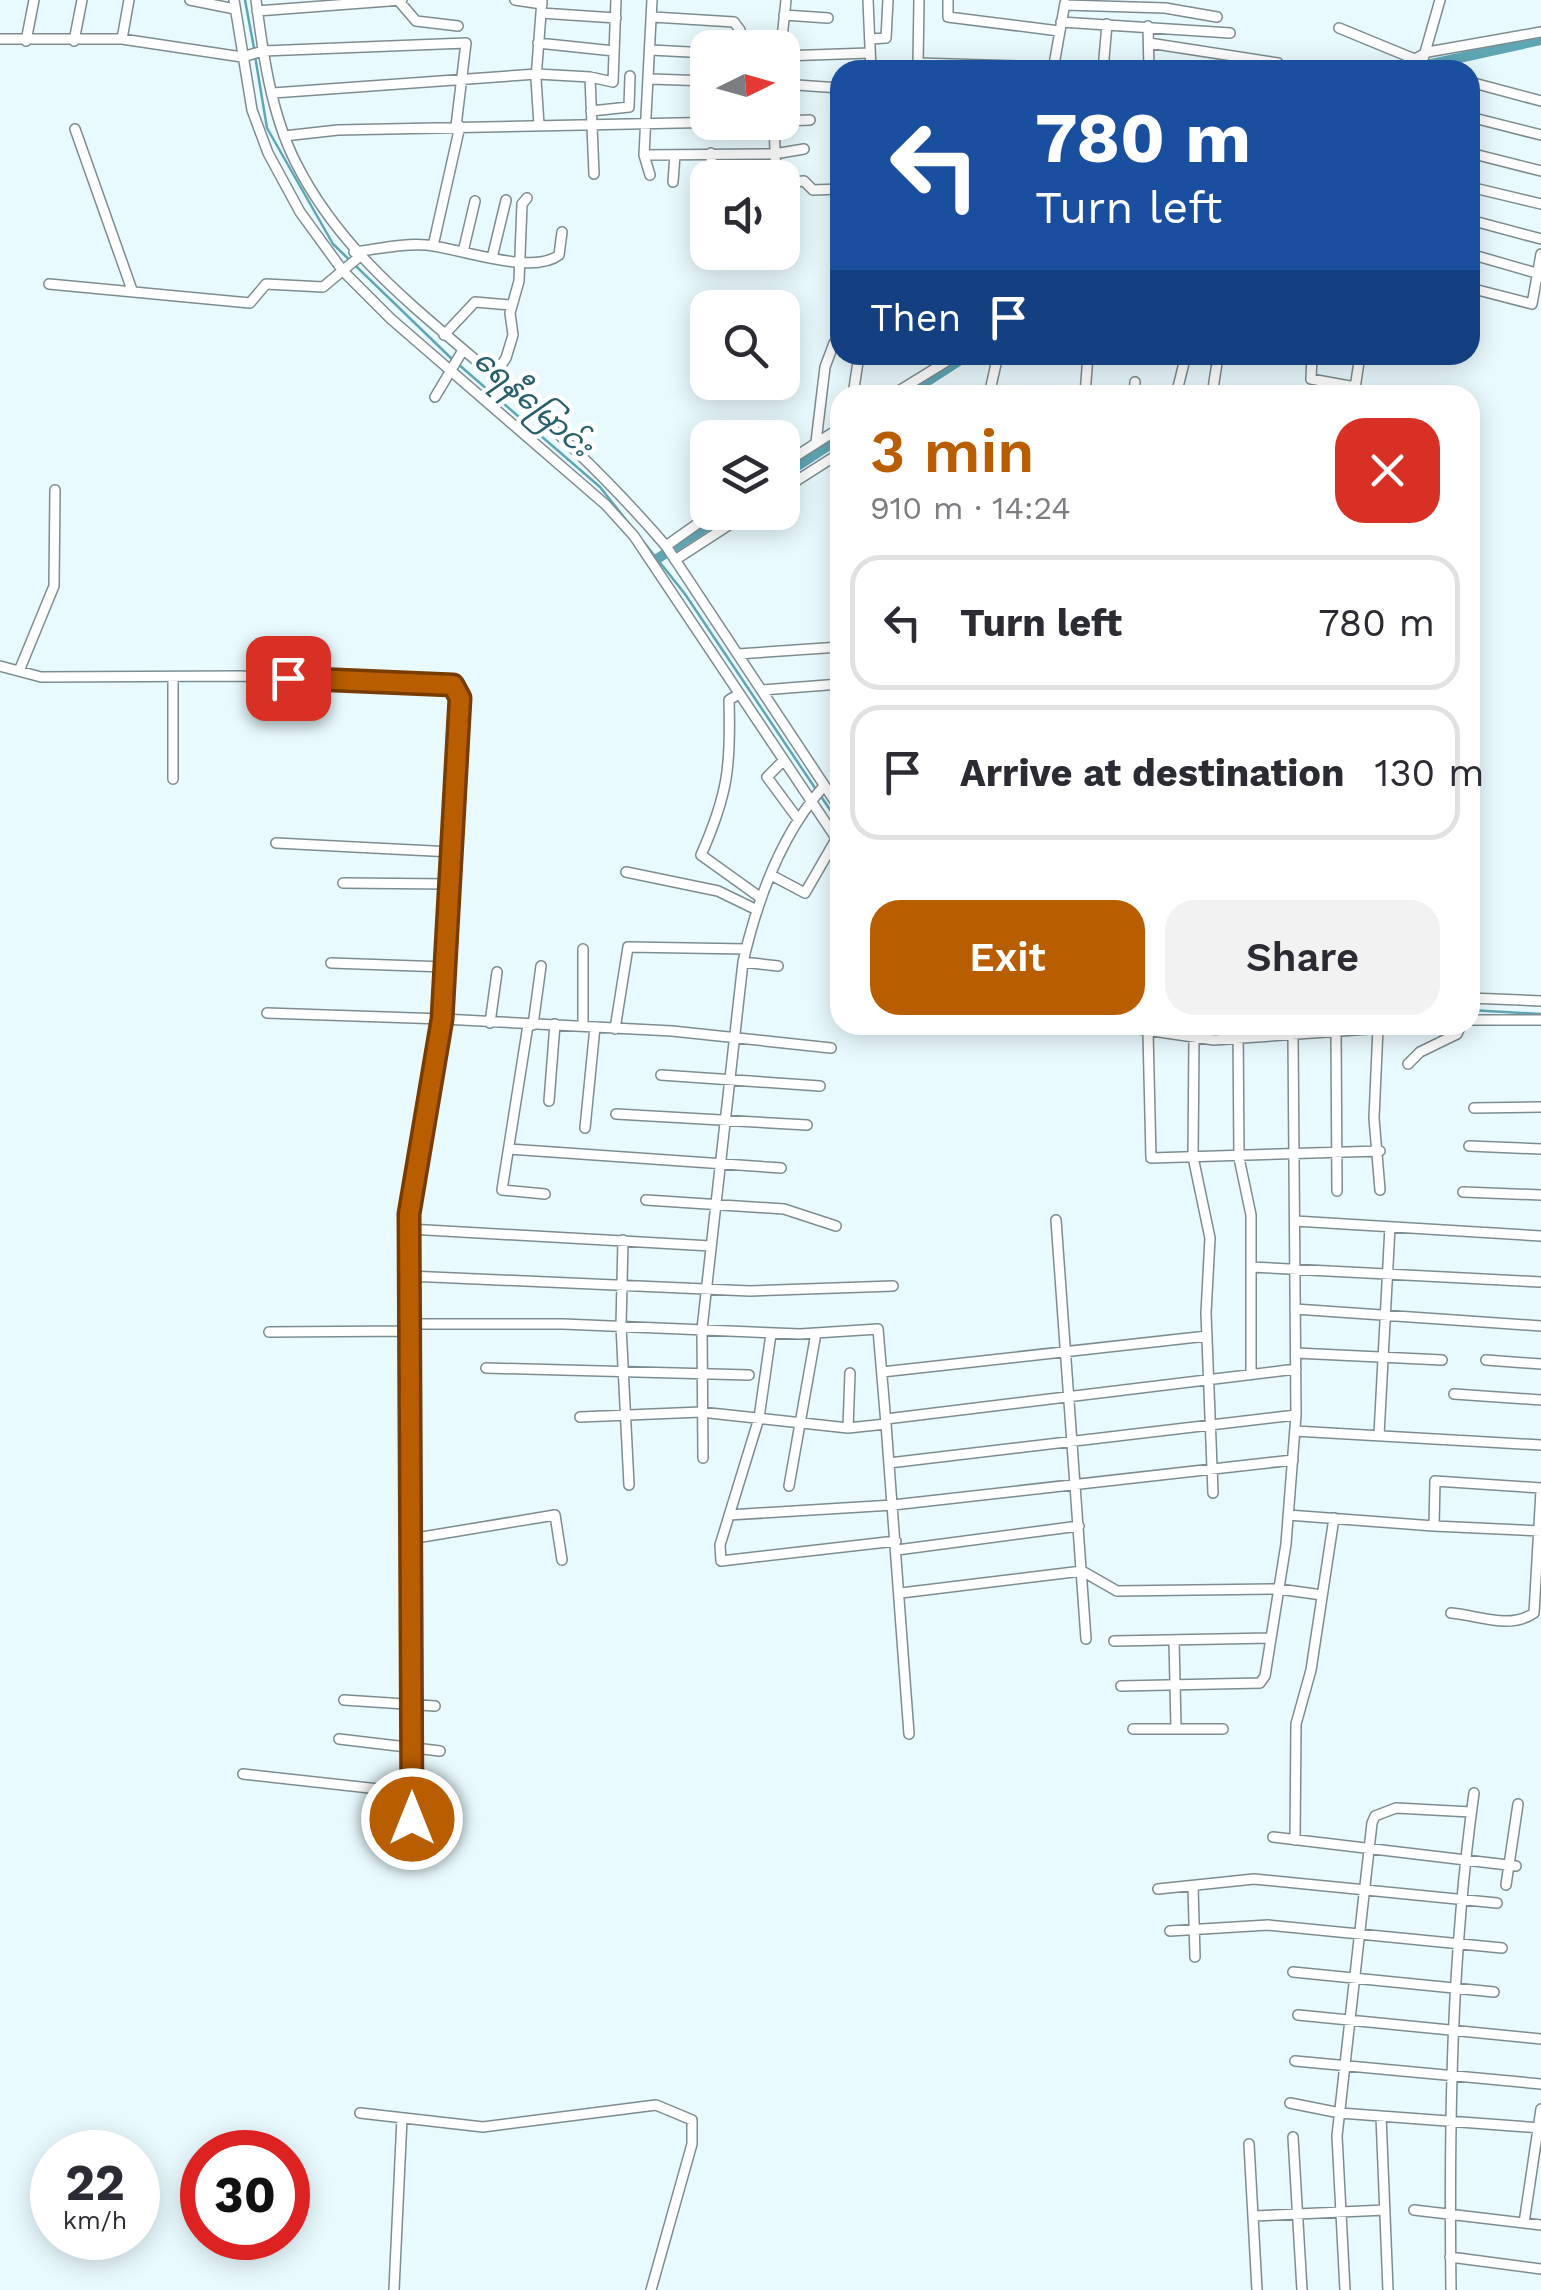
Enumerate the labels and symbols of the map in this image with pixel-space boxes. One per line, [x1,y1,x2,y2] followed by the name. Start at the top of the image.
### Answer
[690,30,800,140] north arrow
[462,339,603,471] water label: ရေနီမြောင်း
[246,636,331,721] pin
[360,1767,464,1871] position arrow
[180,2130,310,2260] speed limit sign: 30

